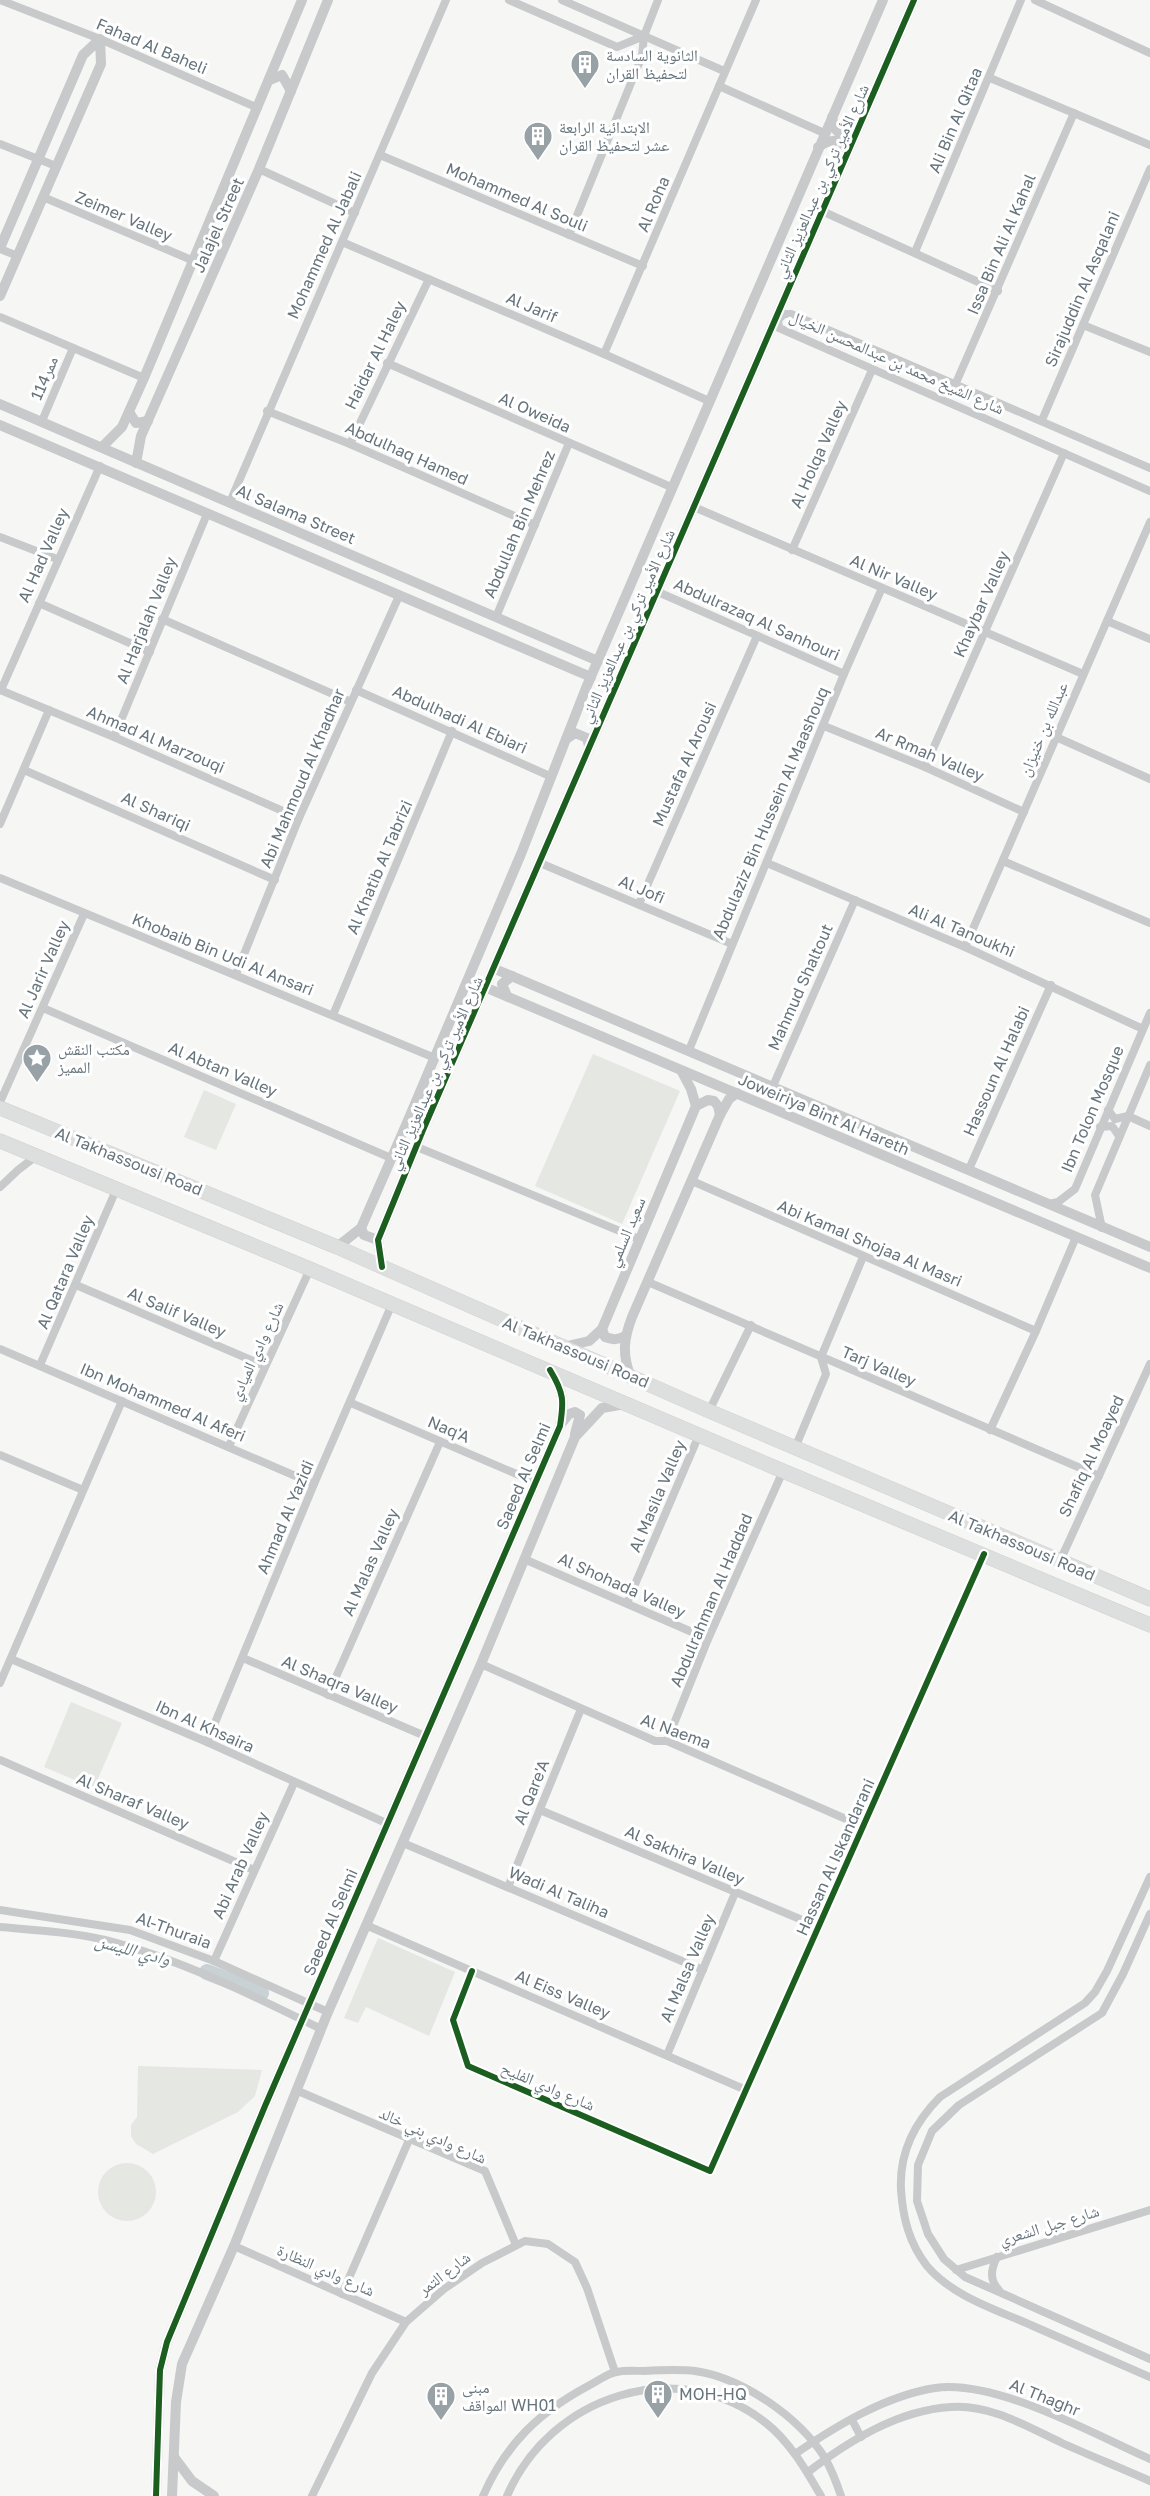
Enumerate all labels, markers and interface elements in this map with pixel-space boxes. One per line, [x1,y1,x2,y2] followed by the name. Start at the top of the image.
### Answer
[93,14,211,78] street label: Fahad Al Baheli
[606,45,698,84] place label: الثانوية السادسة لتحفيظ القران
[569,48,601,90] building icon: الثانوية السادسة لتحفيظ القران
[924,64,986,176] street label: Ali Bin Al Qitaa
[769,81,876,282] street label: شارع الأمير تركي بن عبدالعزيز الثاني
[559,117,669,156] place label: الابتدائية الرابعة عشر لتحفيظ القران
[522,120,554,162] building icon: الابتدائية الرابعة عشر لتحفيظ القران
[443,158,591,236] street label: Mohammed Al Souli
[282,168,366,322] street label: Mohammed Al Jabali
[962,171,1040,317] street label: Issa Bin Ali Al Kahal
[632,173,674,235] street label: Al Roha
[188,174,248,276] street label: Jalajel Street
[73,187,175,245] street label: Zeimer Valley
[1040,208,1124,370] street label: Sirajuddin Al Asqalani
[503,287,561,327] street label: Al Jarif
[340,297,410,413] street label: Haidar Al Haley
[786,306,1007,419] street label: شارع الشيخ محمد بن عبدالمحسن الخيال
[26,353,62,403] street label: ممر114
[496,387,574,437] street label: Al Oweida
[785,397,851,511] street label: Al Holqa Valley
[342,417,472,489] street label: Abdulhaq Hamed
[479,447,559,601] street label: Abdullah Bin Mehrez
[233,480,359,548] street label: Al Salama Street
[13,505,73,605] street label: Al Had Valley
[575,526,682,727] street label: شارع الأمير تركي بن عبدالعزيز الثاني
[949,548,1013,660] street label: Khaybar Valley
[847,550,941,604] street label: Al Nir Valley
[111,554,181,686] street label: Al Harjalah Valley
[671,573,843,665] street label: Abdulrazaq Al Sanhouri
[1014,679,1073,780] street label: عبدالله بن خنيزان
[390,680,530,758] street label: Abdulhadi Al Ebiari
[708,684,832,942] street label: Abdulaziz Bin Hussein Al Maashouq
[255,685,349,871] street label: Abi Mahmoud Al Khadhar
[648,699,720,829] street label: Mustafa Al Arousi
[84,701,228,777] street label: Ahmad Al Marzouqi
[873,722,987,786] street label: Ar Rmah Valley
[118,787,194,835] street label: Al Shariqi
[342,797,416,937] street label: Al Khatib Al Tabrizi
[616,870,668,908] street label: Al Jofi
[906,899,1018,961] street label: Ali Al Tanoukhi
[129,908,317,1000] street label: Khobaib Bin Udi Al Ansari
[13,917,74,1021] street label: Al Jarir Valley
[763,921,837,1053] street label: Mahmud Shaltout
[383,973,490,1174] street label: شارع الأمير تركي بن عبدالعزيز الثاني
[958,1003,1034,1139] street label: Hassoun Al Halabi
[166,1037,280,1101] street label: Al Abtan Valley
[57,1039,130,1077] place label: مكتب النقش المميز
[21,1042,53,1084] place icon: مكتب النقش المميز
[1056,1043,1128,1175] street label: Ibn Tolon Mosque
[735,1069,913,1159] street label: Joweiriya Bint Al Hareth
[52,1122,206,1200] street label: Al Takhassousi Road
[602,1194,652,1271] street label: سعيد السلمي
[775,1195,965,1291] street label: Abi Kamal Shojaa Al Masri
[32,1212,98,1332] street label: Al Qatara Valley
[125,1282,229,1342] street label: Al Salif Valley
[224,1299,290,1405] street label: شارع وادي الميادي
[500,1312,652,1392] street label: Al Takhassousi Road
[839,1341,919,1391] street label: Tarj Valley
[77,1358,249,1446] street label: Ibn Mohammed Al Aferi
[1054,1392,1128,1520] street label: Shafiq Al Moayed
[425,1411,473,1447] street label: Naq'A
[491,1419,555,1533] street label: Saeed Al Selmi
[624,1437,690,1555] street label: Al Masila Valley
[252,1457,318,1577] street label: Ahmad Al Yazidi
[337,1505,403,1619] street label: Al Malas Valley
[946,1505,1098,1585] street label: Al Takhassousi Road
[665,1510,757,1690] street label: Abdulrahman Al Haddad
[555,1548,689,1622] street label: Al Shohada Valley
[279,1650,401,1718] street label: Al Shaqra Valley
[152,1695,258,1757] street label: Ibn Al Khsaira
[638,1709,714,1753] street label: Al Naema
[509,1756,553,1828] street label: Al Qare'A
[74,1768,192,1834] street label: Al Sharaf Valley
[791,1775,879,1939] street label: Hassan Al Iskandarani
[207,1808,273,1922] street label: Abi Arab Valley
[622,1821,748,1889] street label: Al Sakhira Valley
[506,1862,612,1922] street label: Wadi Al Taliha
[298,1865,362,1979] street label: Saeed Al Selmi
[134,1907,214,1953] street label: Al-Thuraia
[655,1911,719,2025] street label: Al Malsa Valley
[92,1928,174,1974] water label: وادي الليسن
[512,1965,614,2023] street label: Al Eiss Valley
[497,2057,598,2118] street label: شارع وادي الفليح
[375,2102,490,2170] street label: شارع وادي بني خالد
[997,2200,1102,2253] street label: شارع جبل الشعري
[273,2240,378,2303] street label: شارع وادي النظارة
[413,2247,475,2301] street label: شارع التمر
[1007,2374,1083,2420] street label: Al Thaghr
[462,2377,556,2415] place label: مبنى المواقف WH01
[642,2378,674,2420] building icon: MOH-HQ
[425,2380,457,2422] building icon: مبنى المواقف WH01
[679,2384,747,2404] place label: MOH-HQ

